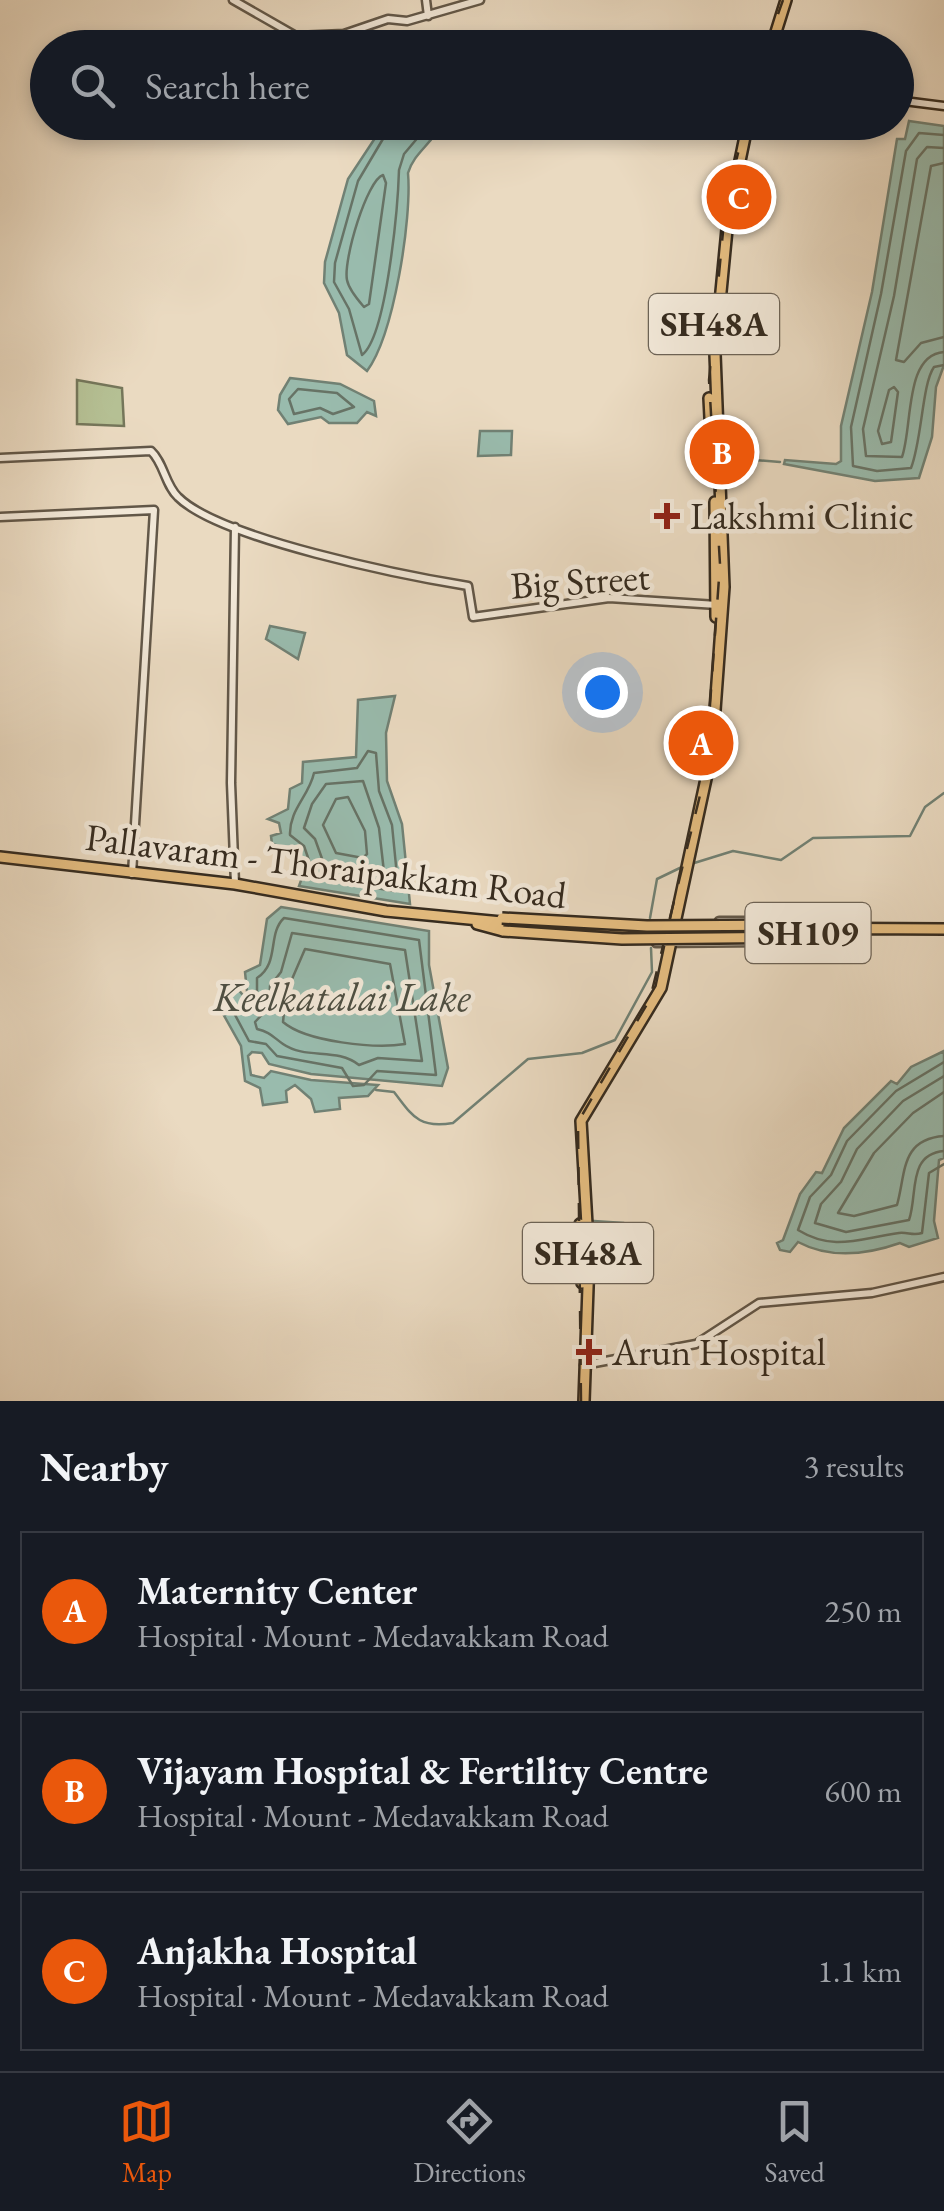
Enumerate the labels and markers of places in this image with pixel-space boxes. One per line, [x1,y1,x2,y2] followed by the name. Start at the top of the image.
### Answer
[706,160,772,234] pin: C
[690,414,754,490] pin: B
[690,491,914,540] place label: Lakshmi Clinic
[654,503,680,529] marker: Lakshmi Clinic
[668,706,734,780] pin: A
[611,1327,826,1376] place label: Arun Hospital
[576,1339,602,1365] marker: Arun Hospital

